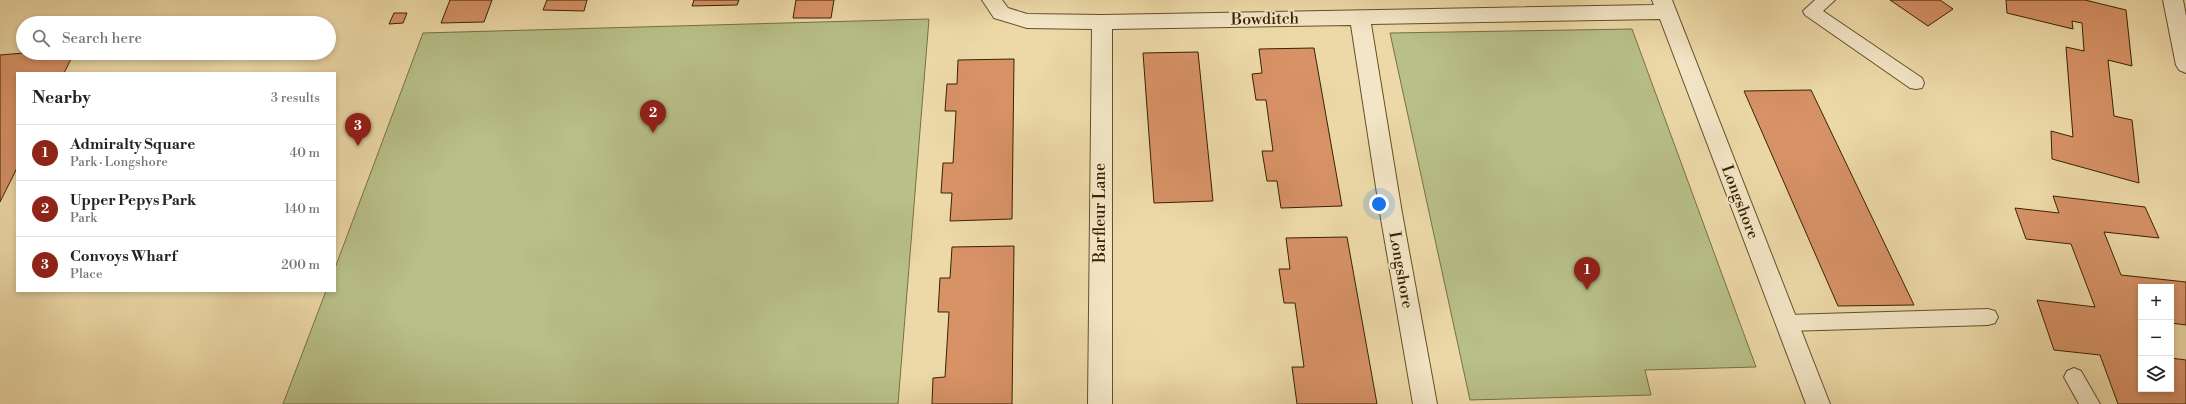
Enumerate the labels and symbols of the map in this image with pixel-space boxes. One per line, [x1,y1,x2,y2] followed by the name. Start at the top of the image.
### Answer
[1230,8,1300,30] street label: Bowditch
[640,100,666,133] pin: 2
[345,113,371,146] pin: 3
[1717,162,1763,242] street label: Longshore
[1090,163,1110,264] street label: Barfleur Lane
[1369,194,1389,214] your location
[1384,230,1418,310] street label: Longshore
[1574,257,1600,290] pin: 1

